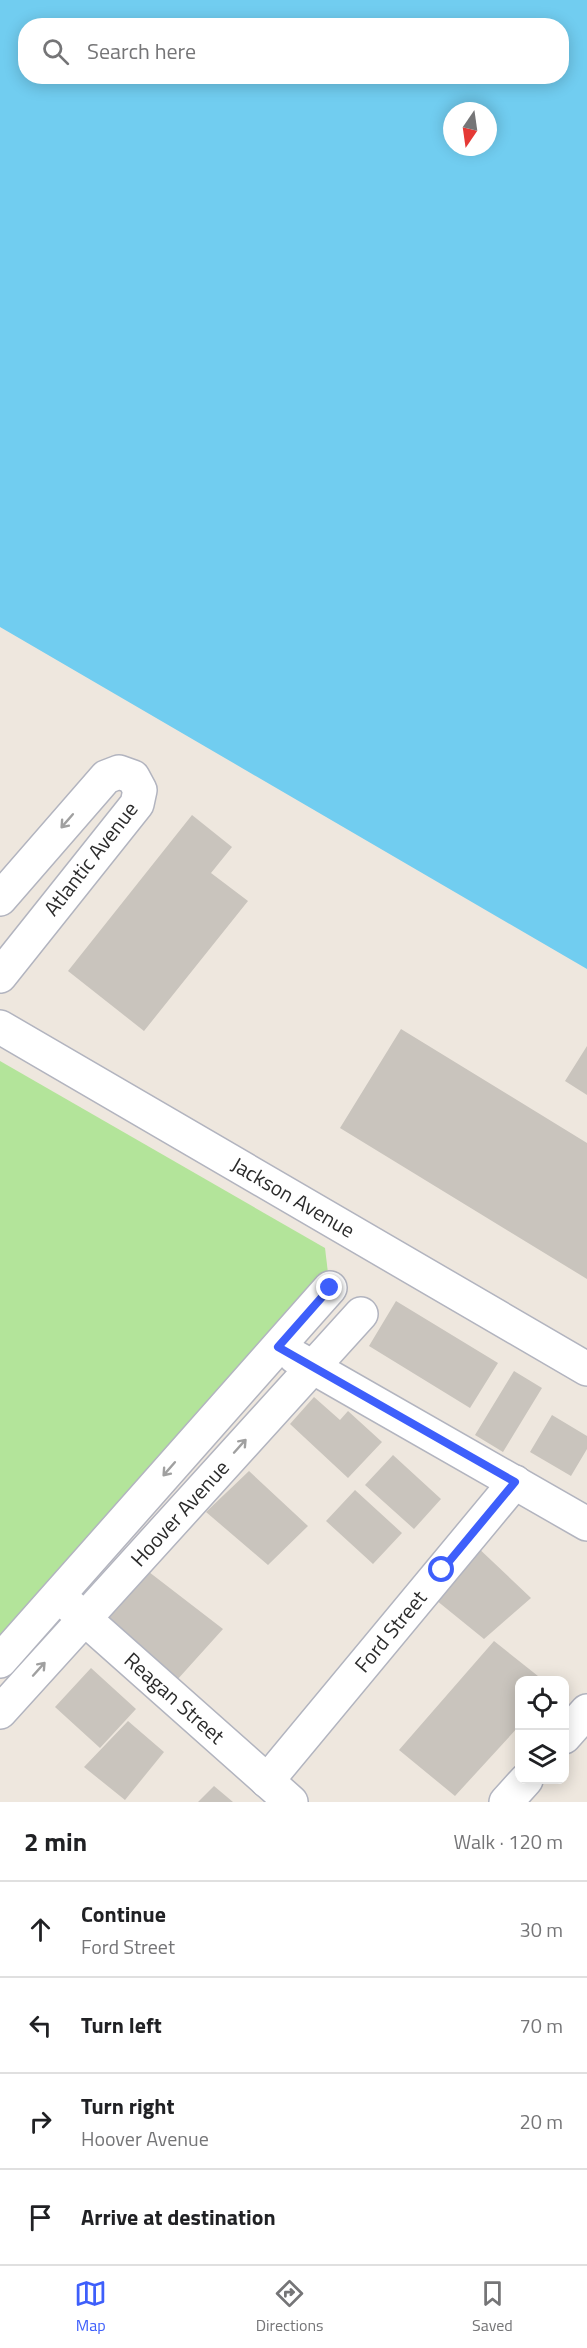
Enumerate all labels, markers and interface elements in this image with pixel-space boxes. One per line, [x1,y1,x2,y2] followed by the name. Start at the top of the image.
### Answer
[18,18,569,84] search box
[87,34,196,68] text: Search here
[39,35,72,68] icon: search
[443,102,497,156] north arrow
[35,794,145,922] street label: Atlantic Avenue
[61,813,74,829] one-way arrow
[226,1148,361,1245] street label: Jackson Avenue
[316,1274,342,1300] route end
[233,1439,248,1454] one-way arrow
[122,1452,236,1573] street label: Hoover Avenue
[162,1461,176,1476] one-way arrow
[428,1556,454,1582] route start
[346,1582,434,1679] street label: Ford Street
[117,1644,233,1752] street label: Reagan Street
[32,1662,46,1677] one-way arrow
[515,1676,569,1784] map controls
[515,1676,569,1730] button: locate
[515,1730,569,1784] button: layers
[24,1822,87,1861] text: 2 min
[454,1826,563,1857] text: Walk · 120 m
[81,1897,166,1931] text: Continue
[24,1913,57,1946] icon: ahead
[519,1914,563,1945] text: 30 m
[81,1931,175,1962] text: Ford Street
[81,2008,162,2042] text: Turn left
[24,2009,57,2042] icon: left
[519,2010,563,2041] text: 70 m
[81,2089,175,2123] text: Turn right
[24,2105,57,2138] icon: right
[519,2106,563,2137] text: 20 m
[81,2123,209,2154] text: Hoover Avenue
[81,2200,276,2234] text: Arrive at destination
[24,2201,57,2234] icon: arrive
[74,2277,107,2337] tab: Map
[256,2277,324,2337] tab: Directions
[472,2277,513,2337] tab: Saved

